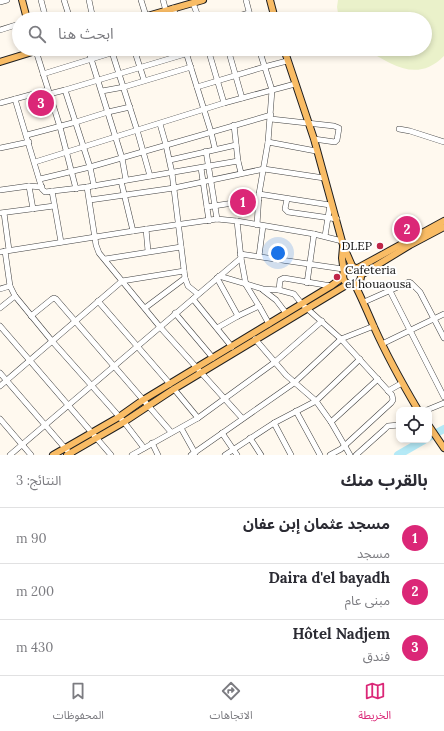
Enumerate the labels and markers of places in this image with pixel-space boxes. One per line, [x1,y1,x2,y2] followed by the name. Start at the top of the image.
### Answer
[28,88,54,118] pin: 3
[230,187,256,217] pin: 1
[394,214,420,244] pin: 2
[342,238,372,253] place label: DLEP
[375,241,385,251] marker: DLEP
[345,262,411,291] place label: Cafeteria el houaousa
[332,272,342,282] marker: Cafeteria el houaousa

